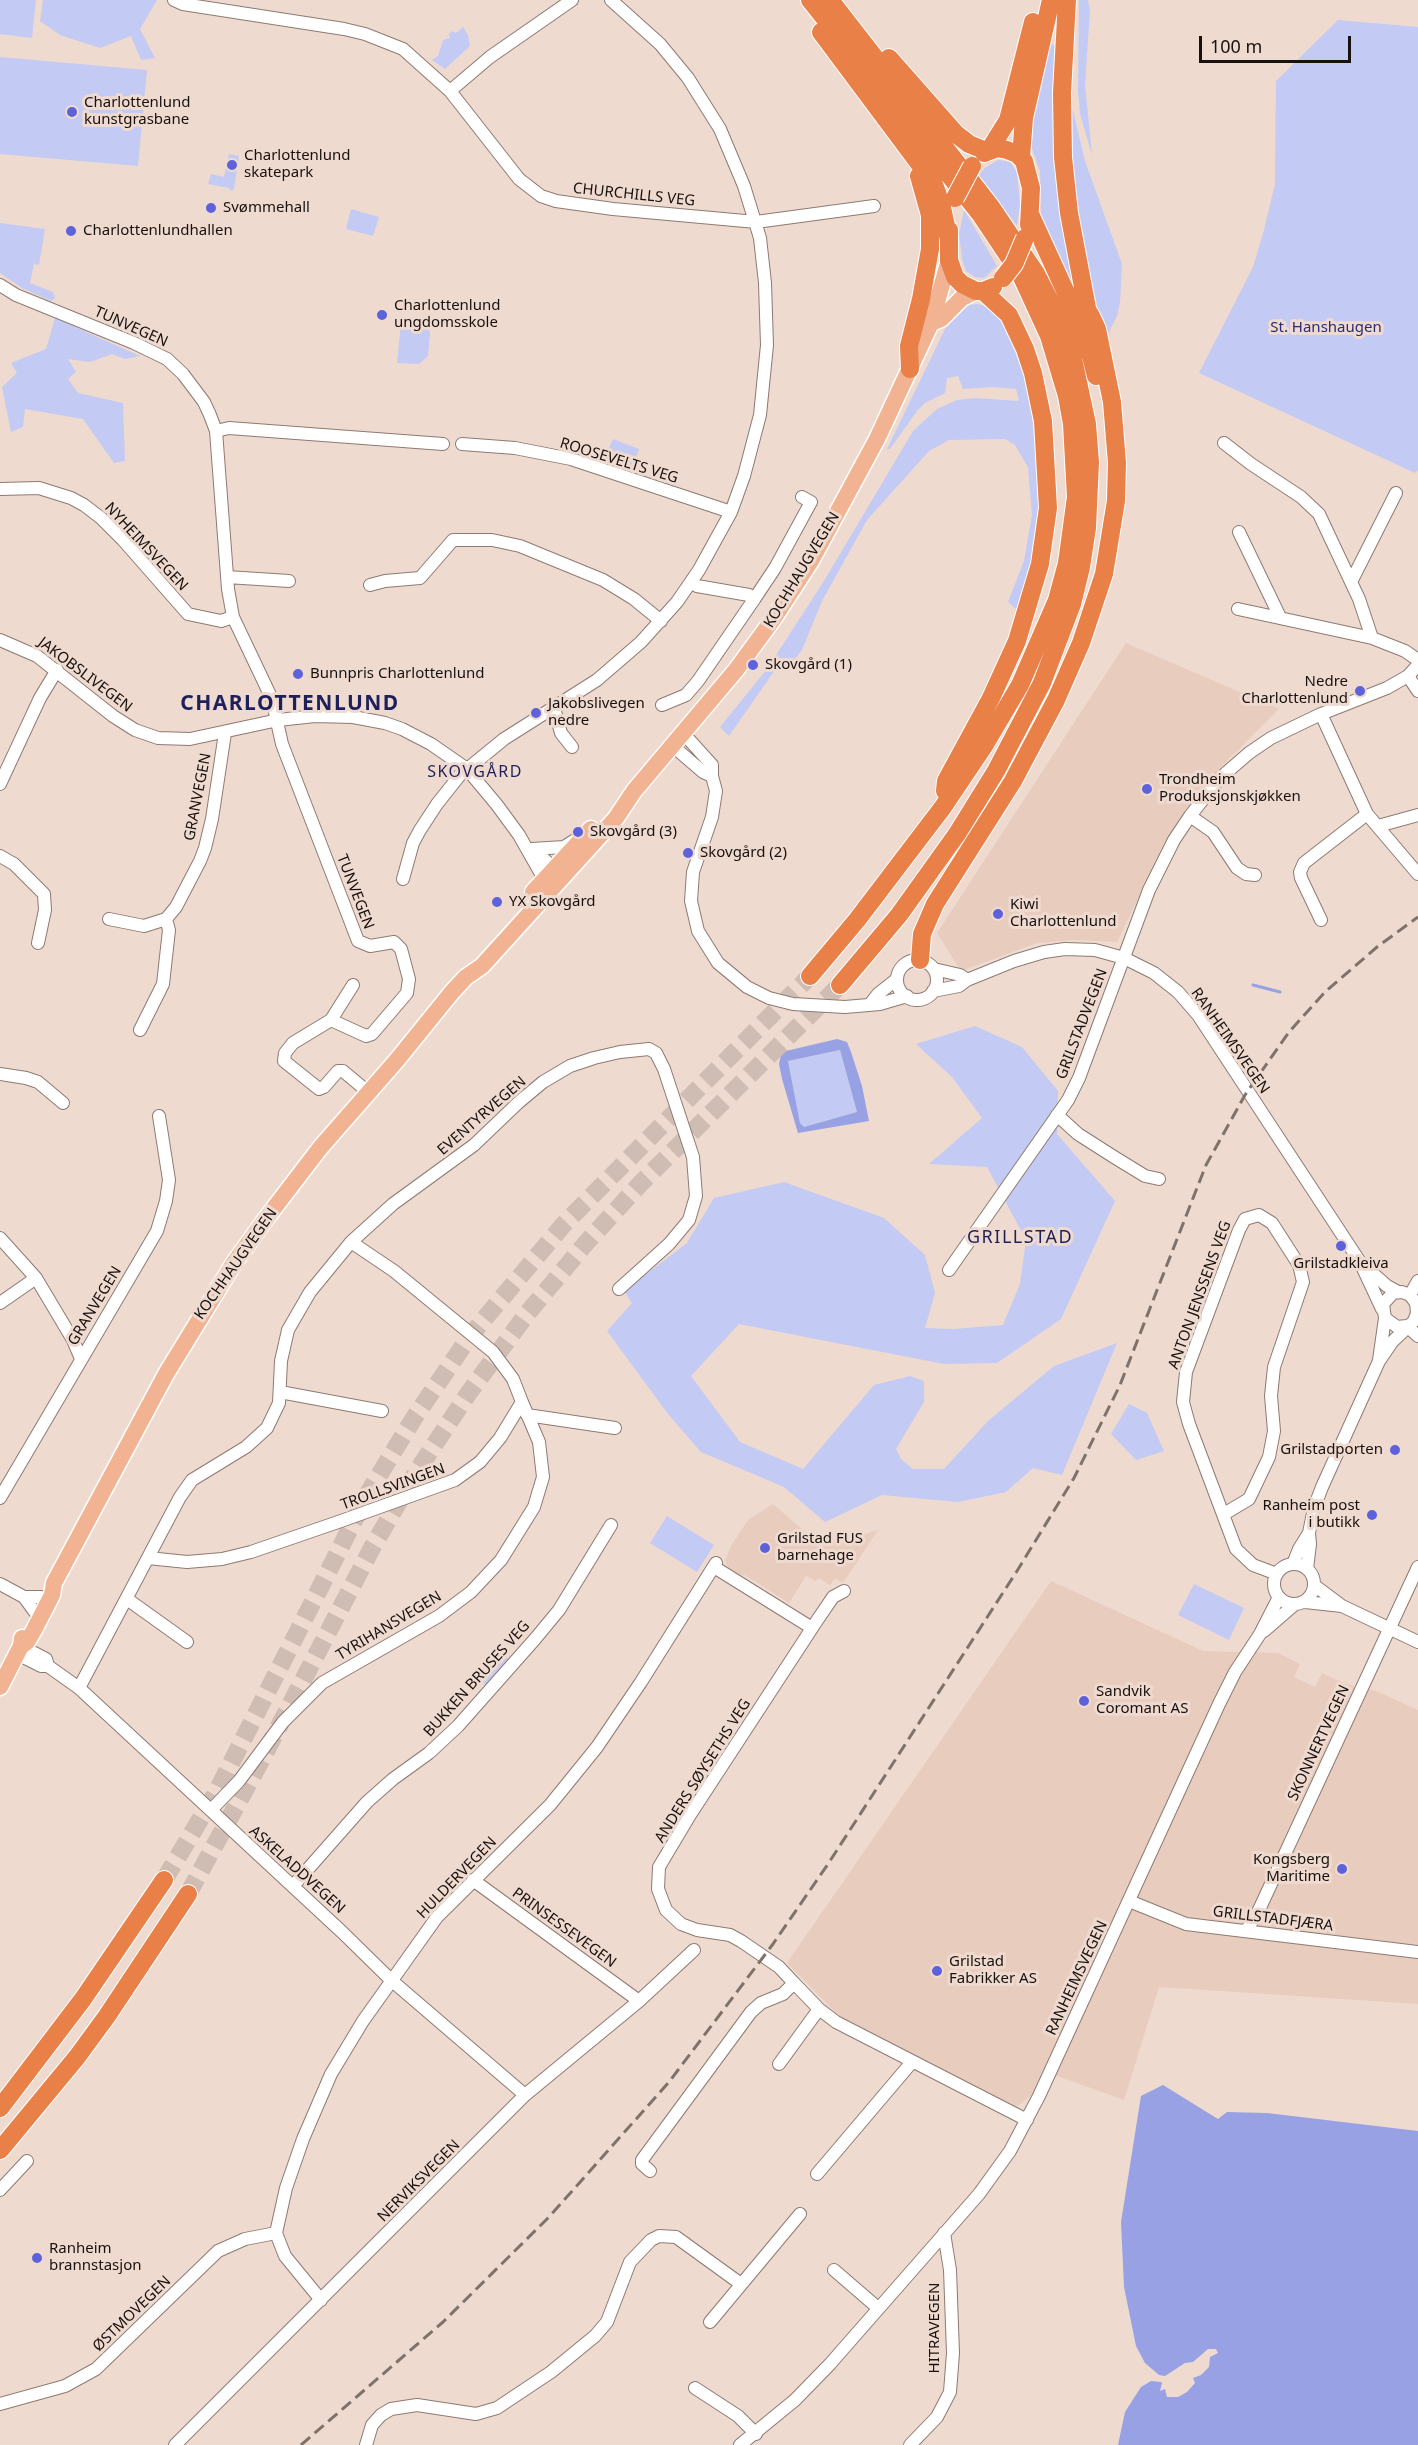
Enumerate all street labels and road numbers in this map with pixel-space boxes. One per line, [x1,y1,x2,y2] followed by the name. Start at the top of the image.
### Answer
[572,180,696,210] street label: CHURCHILLS VEG
[91,303,171,351] street label: TUNVEGEN
[558,434,680,488] street label: ROOSEVELTS VEG
[100,499,192,595] street label: NYHEIMSVEGEN
[760,509,844,631] street label: KOCHHAUGVEGEN
[34,634,136,716] street label: JAKOBSLIVEGEN
[181,751,215,843] street label: GRANVEGEN
[332,852,378,932] street label: TUNVEGEN
[1053,966,1111,1082] street label: GRILSTADVEGEN
[1187,985,1273,1097] street label: RANHEIMSVEGEN
[434,1073,530,1159] street label: EVENTYRVEGEN
[191,1205,281,1323] street label: KOCHHAUGVEGEN
[1165,1218,1235,1372] street label: ANTON JENSSENS VEG
[64,1263,126,1349] street label: GRANVEGEN
[338,1460,448,1514] street label: TROLLSVINGEN
[333,1587,445,1665] street label: TYRIHANSVEGEN
[420,1617,534,1741] street label: BUKKEN BRUSES VEG
[1284,1682,1354,1804] street label: SKONNERTVEGEN
[651,1696,755,1846] street label: ANDERS SØYSETHS VEG
[245,1822,349,1918] street label: ASKELADDVEGEN
[414,1833,500,1923] street label: HULDERVEGEN
[508,1884,620,1972] street label: PRINSESSEVEGEN
[1212,1903,1334,1935] street label: GRILLSTADFJÆRA
[1042,1918,1112,2038] street label: RANHEIMSVEGEN
[374,2136,464,2226] street label: NERVIKSVEGEN
[89,2272,175,2356] street label: ØSTMOVEGEN
[926,2283,944,2373] street label: HITRAVEGEN

